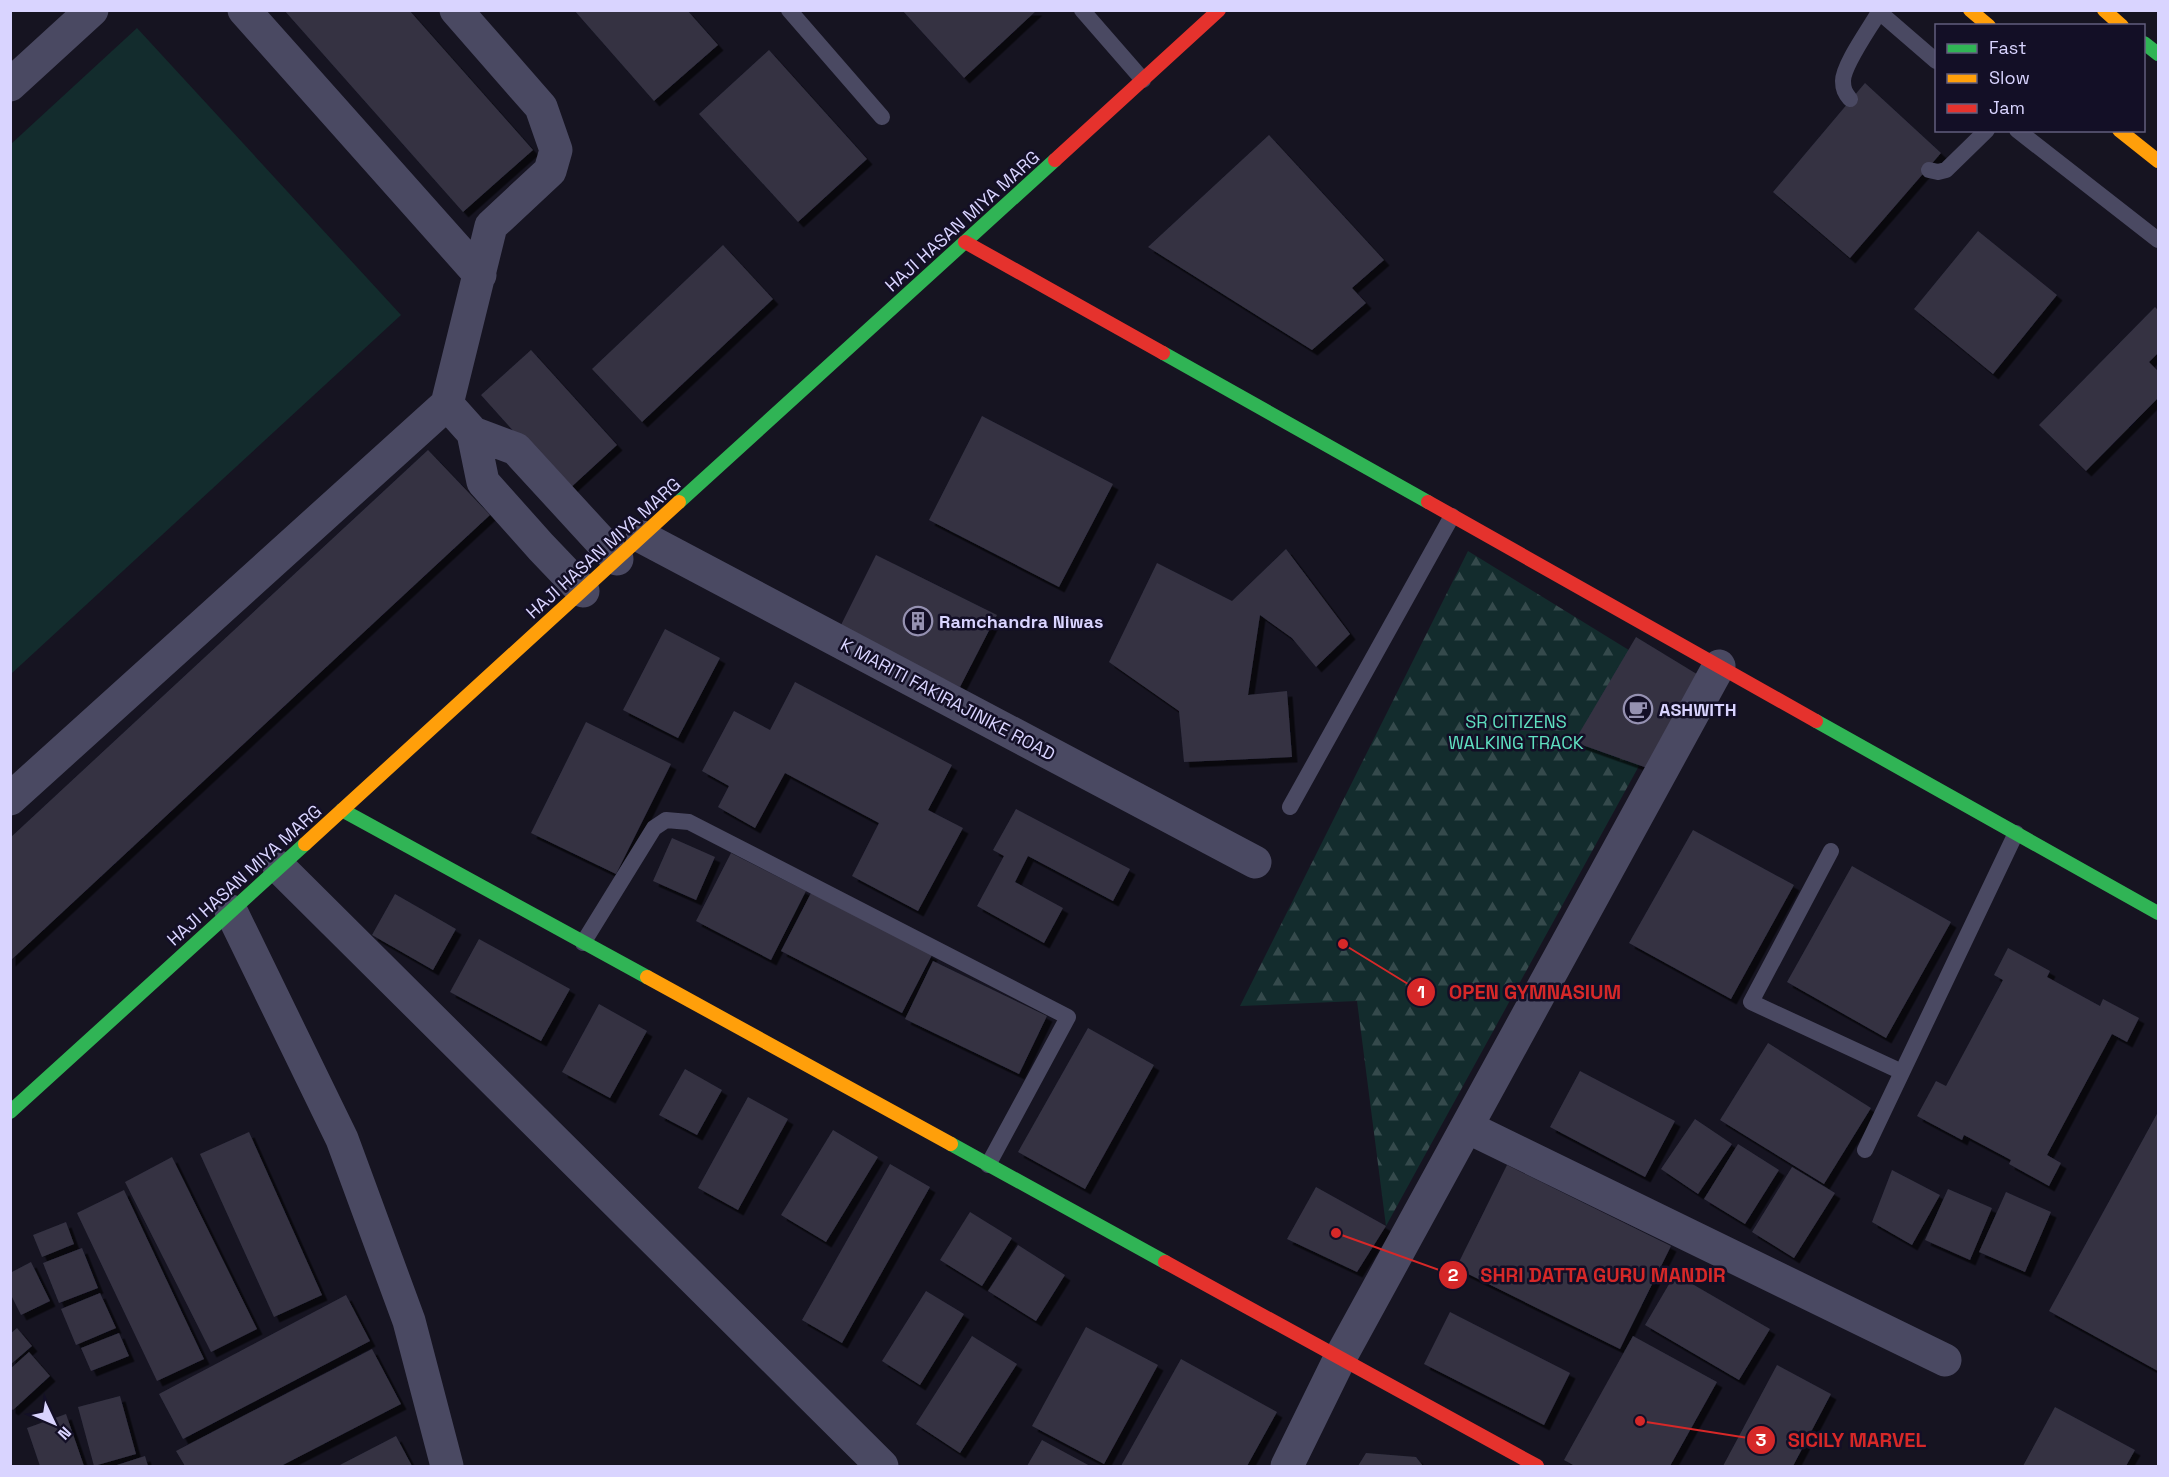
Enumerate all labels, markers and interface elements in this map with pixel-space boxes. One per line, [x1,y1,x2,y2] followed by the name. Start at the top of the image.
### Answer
[1935,24,2145,132] legend
[1989,36,2026,59] text: Fast
[1989,66,2030,89] text: Slow
[1989,96,2025,119] text: Jam
[880,145,1044,297] street label: HAJI HASAN MIYA MARG
[521,472,685,624] street label: HAJI HASAN MIYA MARG
[902,605,934,637] building icon: Ramchandra Niwas
[939,610,1103,633] place label: Ramchandra Niwas
[837,633,1059,765] street label: K MARITI FAKIRAJINIKE ROAD
[1622,693,1654,725] cafe icon: ASHWITH
[1659,698,1736,721] place label: ASHWITH
[1448,710,1584,754] park label: SR CITIZENS WALKING TRACK
[162,799,326,951] street label: HAJI HASAN MIYA MARG
[1406,973,1633,1011] callout: OPEN GYMNASIUM
[1449,979,1621,1005] text: OPEN GYMNASIUM
[1417,980,1425,1003] text: 1
[1438,1256,1738,1294] callout: SHRI DATTA GURU MANDIR
[1480,1262,1726,1288] text: SHRI DATTA GURU MANDIR
[1448,1263,1459,1286] text: 2
[24,1393,84,1453] north arrow
[1746,1421,1939,1459] callout: SICILY MARVEL
[53,1422,76,1444] text: N
[1788,1427,1926,1453] text: SICILY MARVEL
[1756,1428,1767,1451] text: 3

